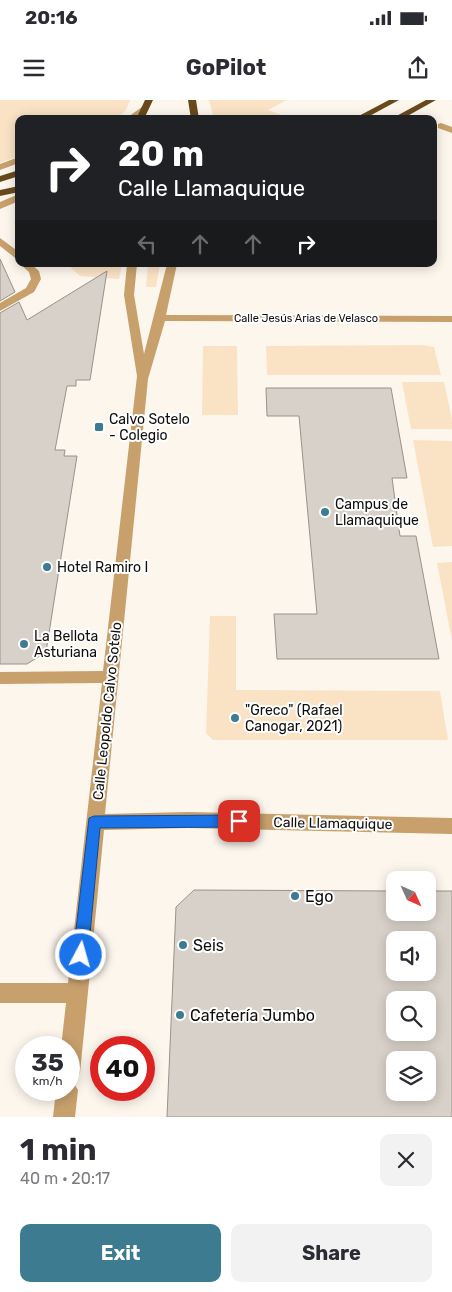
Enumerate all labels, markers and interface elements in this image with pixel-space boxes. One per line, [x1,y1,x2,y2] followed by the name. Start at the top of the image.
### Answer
[25,6,78,29] text: 20:16
[20,54,48,82] icon: menu
[186,54,266,81] text: GoPilot
[404,54,432,82] icon: share
[118,133,204,175] text: 20 m
[35,135,100,200] icon: right
[118,175,305,202] text: Calle Llamaquique
[133,230,161,258] icon: left
[186,230,214,258] icon: ahead
[239,230,267,258] icon: ahead
[292,230,320,258] icon: right
[234,312,378,325] street label: Calle Jesús Arias de Velasco
[109,411,190,444] place label: Calvo Sotelo - Colegio
[93,421,105,433] marker: Calvo Sotelo - Colegio
[335,496,419,529] place label: Campus de Llamaquique
[319,506,331,518] marker: Campus de Llamaquique
[57,559,148,576] place label: Hotel Ramiro I
[41,561,53,573] marker: Hotel Ramiro I
[90,621,125,801] street label: Calle Leopoldo Calvo Sotelo
[34,628,98,661] place label: La Bellota Asturiana
[18,638,30,650] marker: La Bellota Asturiana
[245,702,343,735] place label: "Greco" (Rafael Canogar, 2021)
[229,712,241,724] marker: "Greco" (Rafael Canogar, 2021)
[218,800,260,842] pin
[225,807,253,835] icon: arrive
[273,814,393,833] street label: Calle Llamaquique
[386,871,436,921] north arrow
[386,871,436,1101] map controls
[305,887,333,906] place label: Ego
[289,890,301,902] marker: Ego
[54,928,106,980] position arrow
[386,931,436,981] button: sound
[193,936,224,955] place label: Seis
[177,939,189,951] marker: Seis
[386,991,436,1041] button: search
[190,1006,315,1025] place label: Cafetería Jumbo
[174,1009,186,1021] marker: Cafetería Jumbo
[90,1036,155,1101] speed limit sign: 40
[31,1048,64,1077] text: 35
[386,1051,436,1101] button: layers
[33,1074,62,1088] text: km/h
[20,1132,97,1168] text: 1 min
[380,1134,432,1186] button: close
[20,1169,110,1188] text: 40 m · 20:17
[20,1224,221,1282] button: Exit
[231,1224,432,1282] button: Share

